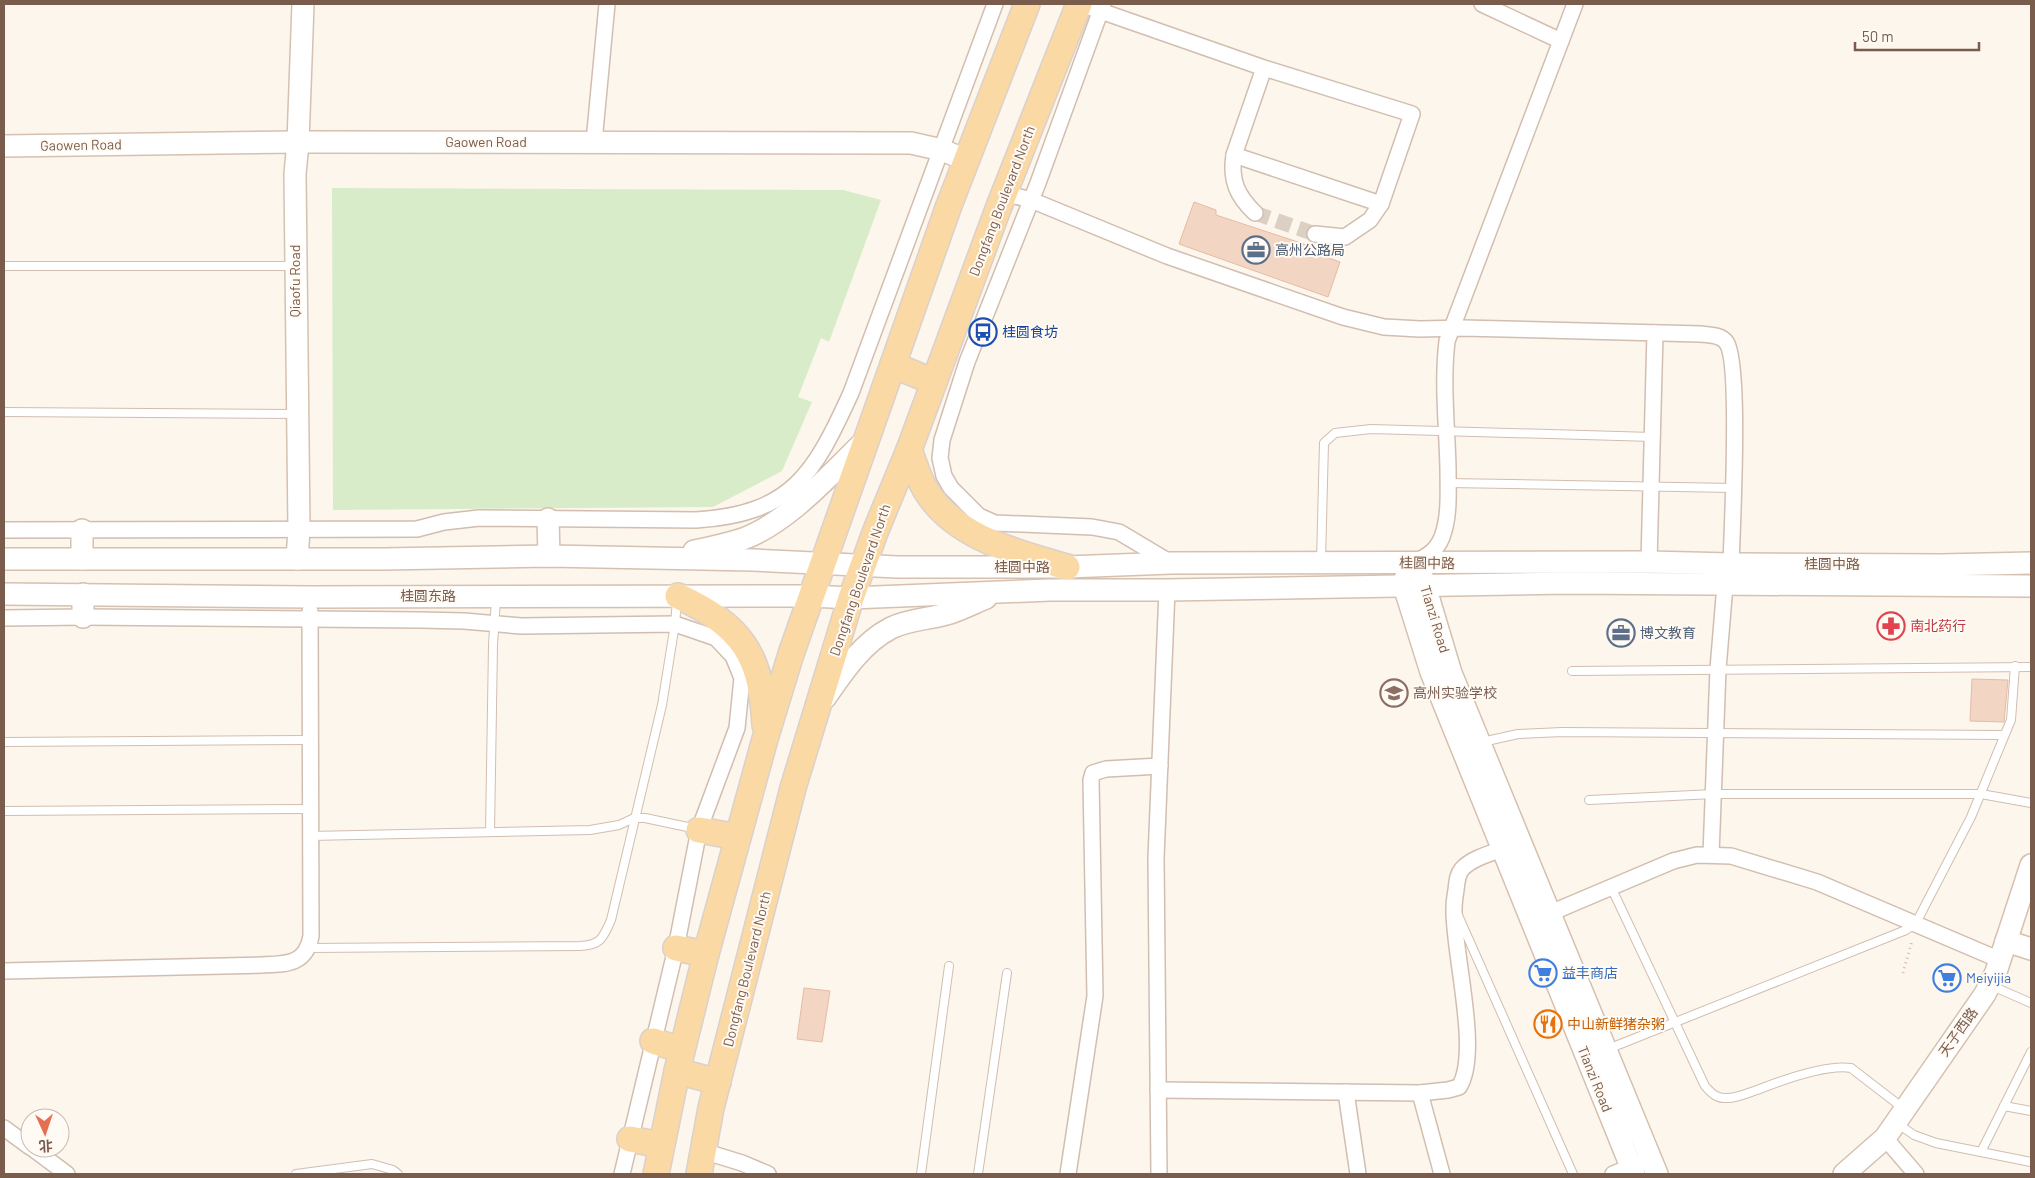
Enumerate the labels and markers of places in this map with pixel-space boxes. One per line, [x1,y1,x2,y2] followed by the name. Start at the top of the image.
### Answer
[1241,235,1271,265] office icon: 高州公路局
[1275,241,1345,258] place label: 高州公路局
[968,317,998,347] bus stop icon: 桂圆食坊
[1002,323,1058,340] place label: 桂圆食坊
[1876,611,1906,641] pharmacy icon: 南北药行
[1910,617,1966,634] place label: 南北药行
[1606,618,1636,648] office icon: 博文教育
[1640,624,1696,641] place label: 博文教育
[1379,678,1409,708] school or university icon: 高州实验学校
[1413,684,1497,701] place label: 高州实验学校
[1528,958,1558,988] supermarket icon: 益丰商店
[1932,963,1962,993] supermarket icon: Meiyijia
[1562,964,1618,981] place label: 益丰商店
[1966,969,2011,986] place label: Meiyijia
[1533,1009,1563,1039] restaurant icon: 中山新鲜猪杂粥
[1567,1015,1665,1032] place label: 中山新鲜猪杂粥

